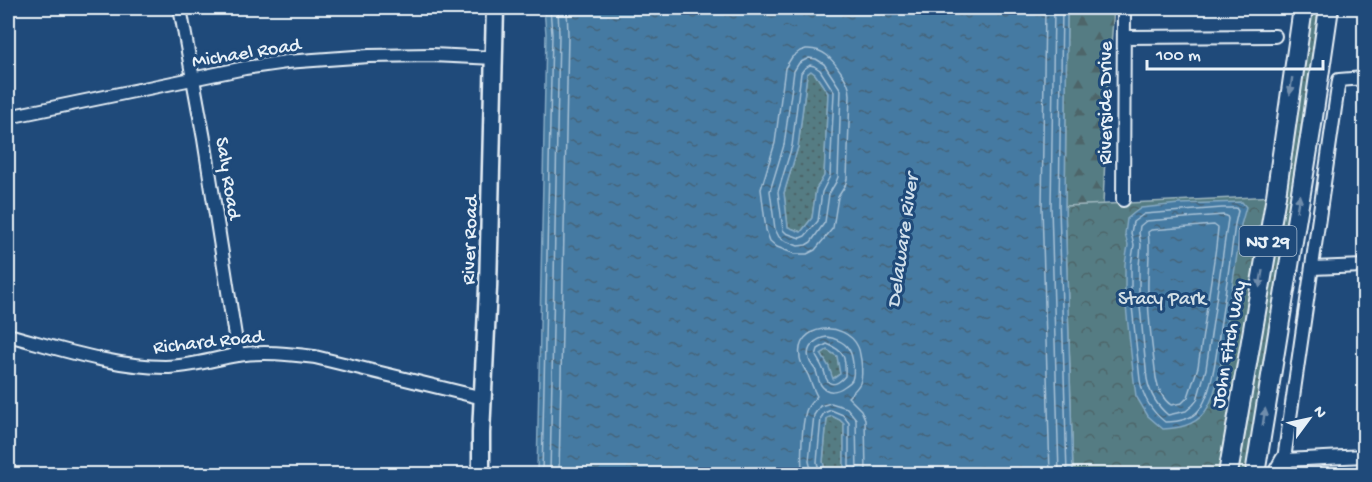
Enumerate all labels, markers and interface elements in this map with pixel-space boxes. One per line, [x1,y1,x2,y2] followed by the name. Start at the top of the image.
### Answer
[1147,33,1322,71] scale bar
[190,34,305,74] street label: Michael Road
[1096,41,1119,165] street label: Riverside Drive
[1155,46,1201,67] text: 100 m
[1287,77,1296,96] one-way arrow
[209,136,245,224] street label: Saly Road
[883,168,927,310] water label: Delaware River
[458,193,485,285] street label: River Road
[1294,194,1303,213] one-way arrow
[1240,226,1296,256] road number: NJ 29
[1256,269,1265,288] one-way arrow
[1208,279,1253,410] street label: John Fitch Way
[1118,289,1208,312] park label: Stacy Park
[152,326,267,361] street label: Richard Road
[1279,389,1339,449] north arrow
[1308,403,1330,423] text: N
[1260,407,1269,426] one-way arrow

